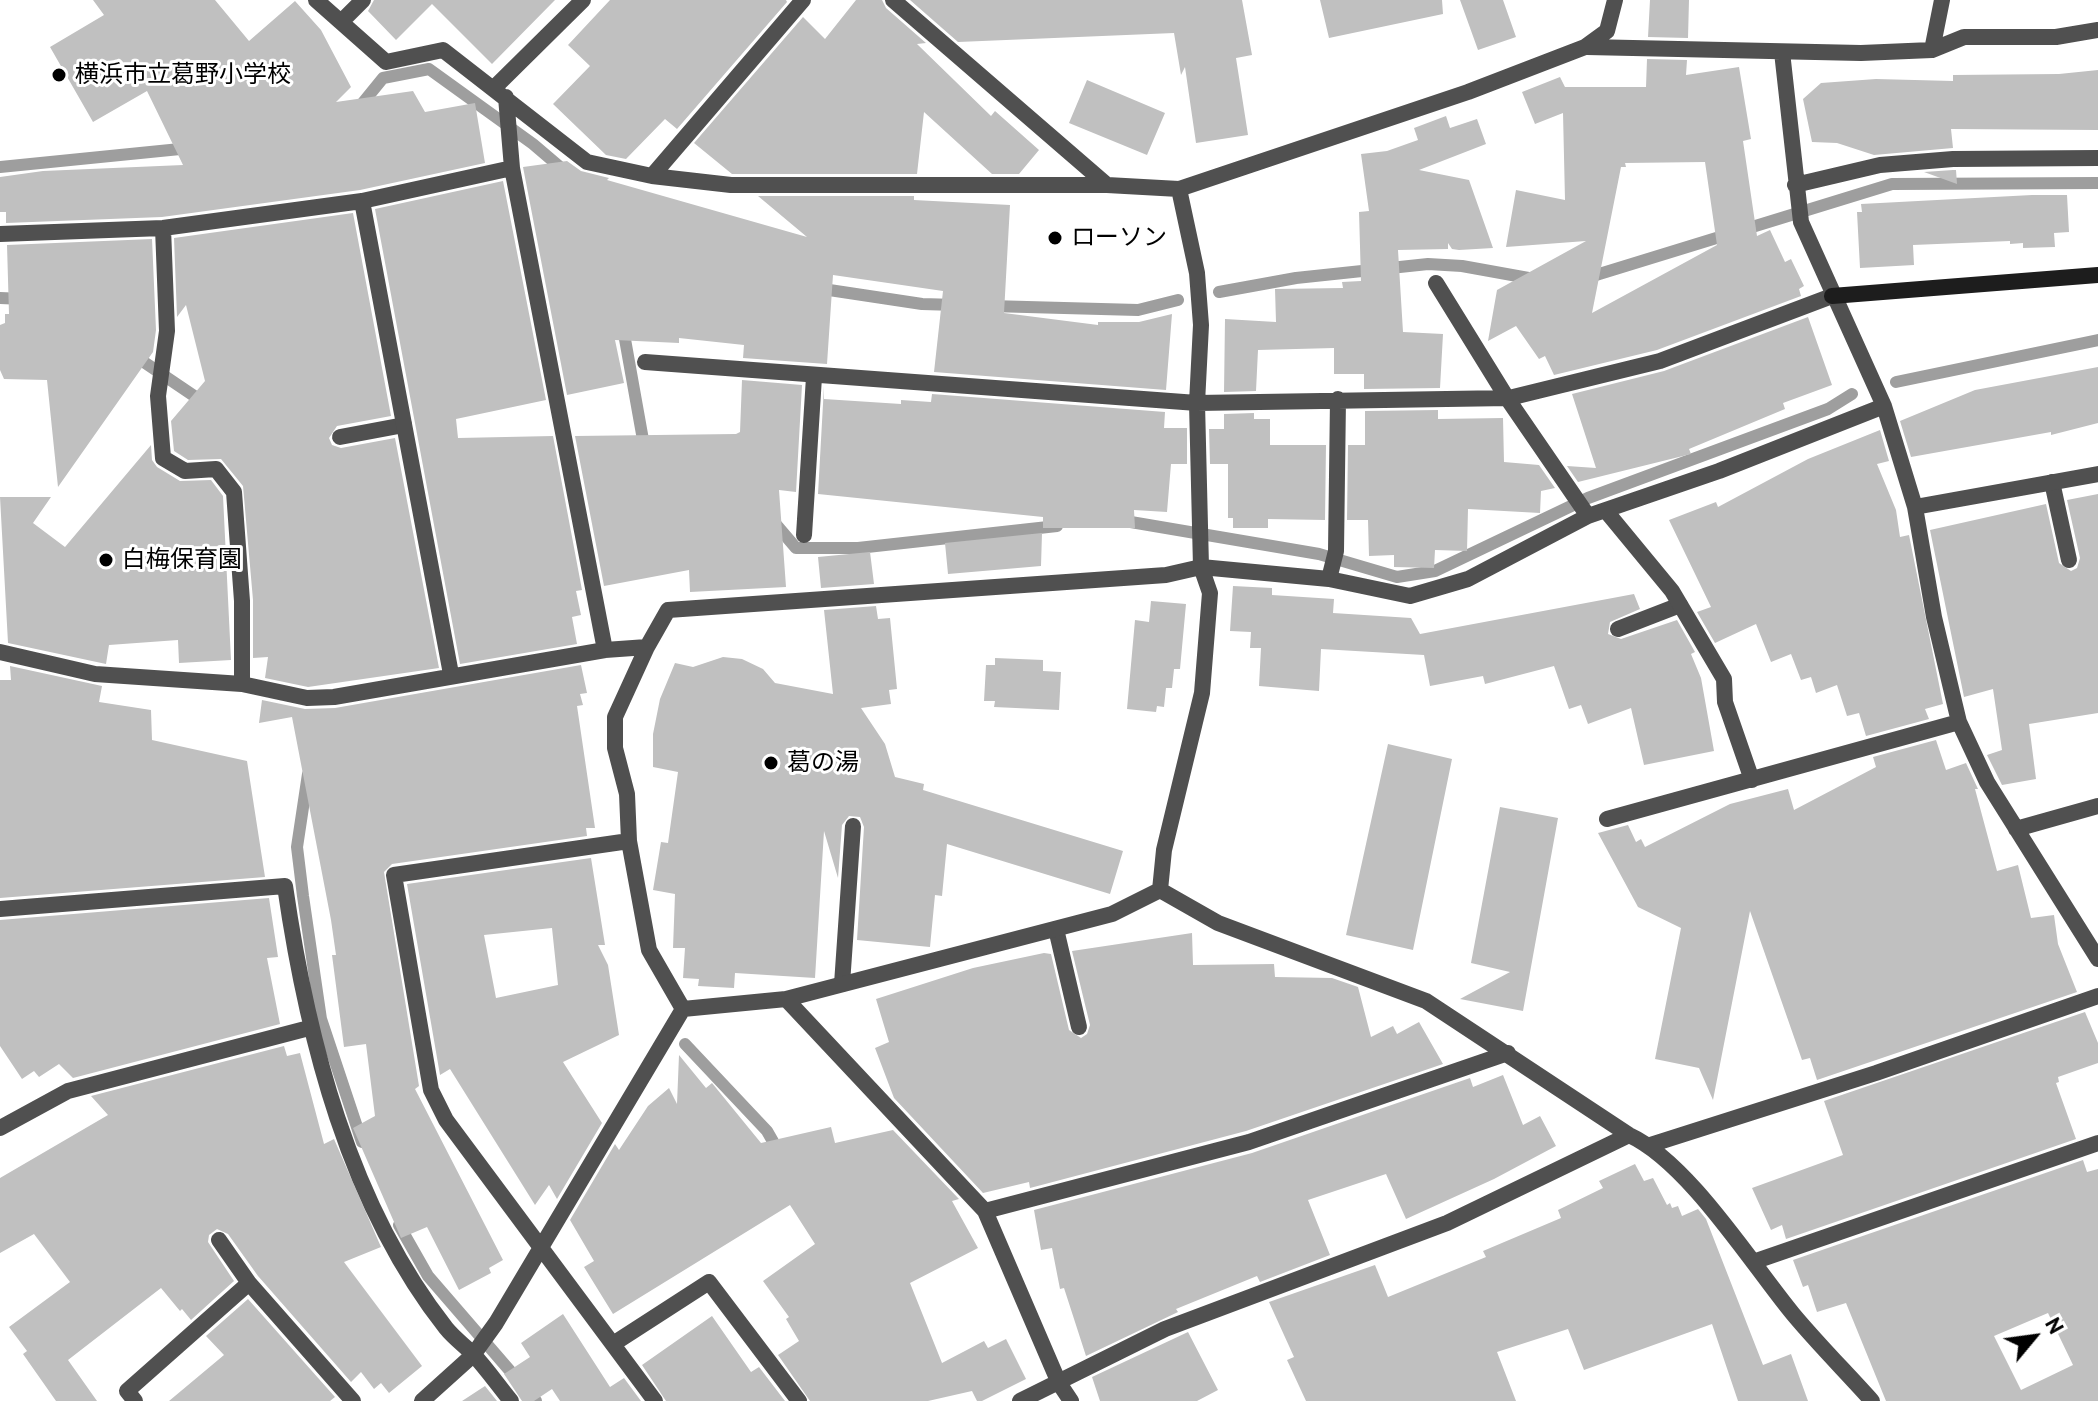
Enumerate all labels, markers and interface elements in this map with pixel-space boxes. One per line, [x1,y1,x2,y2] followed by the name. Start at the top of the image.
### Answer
[75,61,291,89] place label: 横浜市立葛野小学校
[50,66,68,84] marker: 横浜市立葛野小学校
[1071,224,1167,252] place label: ローソン
[1046,229,1064,247] marker: ローソン
[122,546,242,574] place label: 白梅保育園
[97,551,115,569] marker: 白梅保育園
[787,749,859,777] place label: 葛の湯
[762,754,780,772] marker: 葛の湯
[1994,1297,2074,1377] north arrow
[2039,1312,2071,1338] text: N

